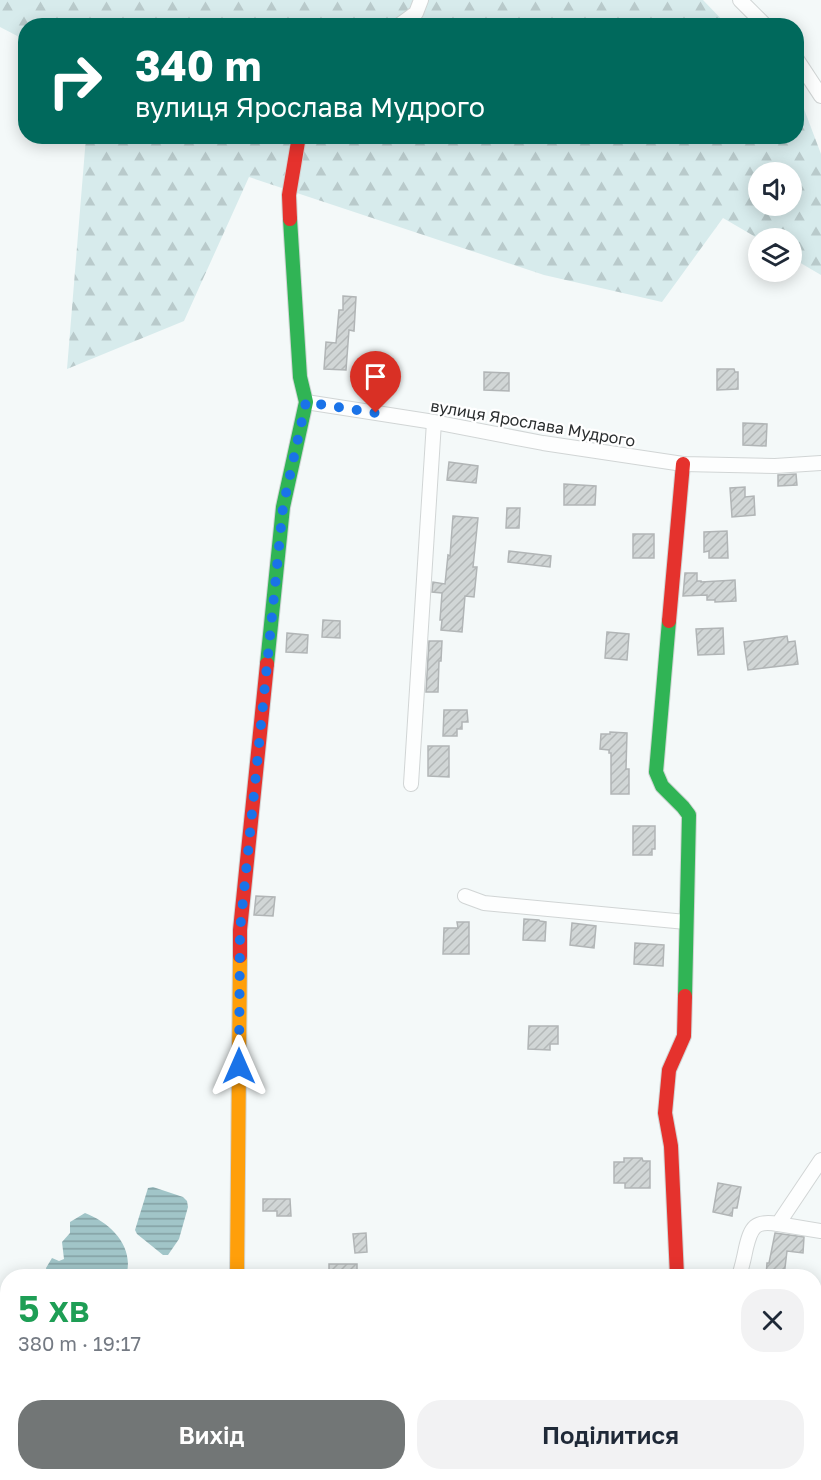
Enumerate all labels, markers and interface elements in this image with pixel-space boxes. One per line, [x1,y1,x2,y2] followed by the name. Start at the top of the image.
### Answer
[135,40,261,90] text: 340 m
[36,42,114,120] icon: right
[135,91,485,123] text: вулиця Ярослава Мудрого
[748,162,802,282] map controls
[748,162,802,216] button: sound
[748,228,802,282] button: layers
[350,351,401,413] pin
[359,360,392,393] icon: arrive
[429,395,637,451] street label: вулиця Ярослава Мудрого
[207,1034,271,1098] position arrow
[18,1287,90,1330] text: 5 хв
[741,1289,804,1352] button: close
[18,1331,141,1355] text: 380 m · 19:17
[18,1400,405,1469] button: Вихід
[417,1400,804,1469] button: Поділитися

